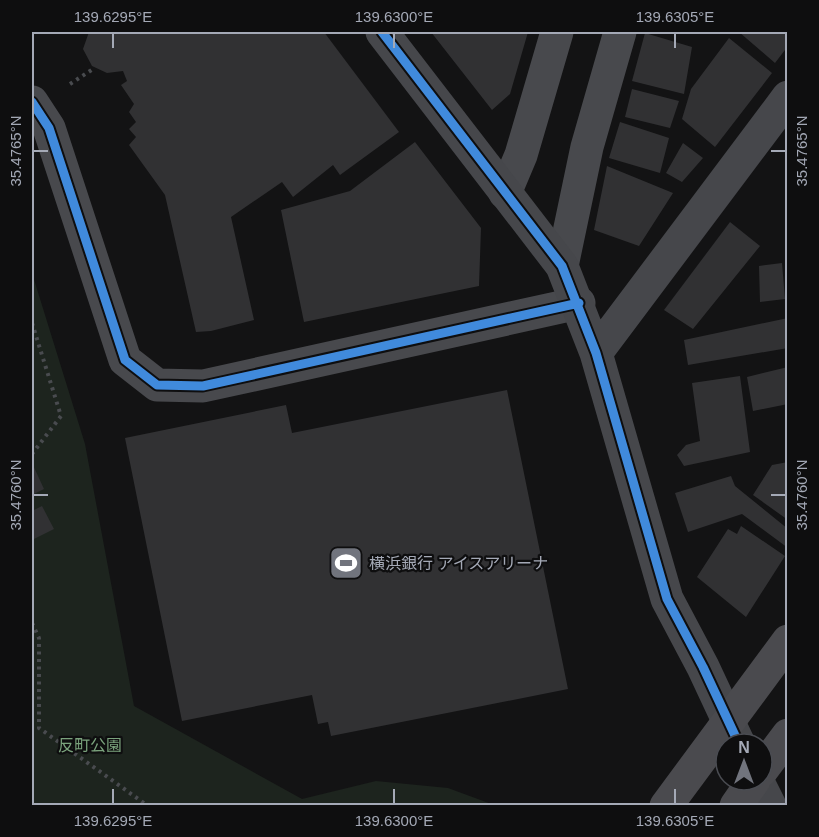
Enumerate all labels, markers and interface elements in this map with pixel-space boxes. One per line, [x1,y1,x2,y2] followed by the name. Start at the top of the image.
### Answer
[74,8,152,25] text: 139.6295°E
[355,8,433,25] text: 139.6300°E
[636,8,714,25] text: 139.6305°E
[7,115,24,187] text: 35.4765°N
[793,115,810,187] text: 35.4765°N
[7,459,24,531] text: 35.4760°N
[793,459,810,531] text: 35.4760°N
[328,545,364,581] sports icon: 横浜銀行 アイスアリーナ
[369,555,548,572] place label: 横浜銀行 アイスアリーナ
[714,732,774,792] north arrow
[58,737,122,754] park label: 反町公園
[738,739,750,756] text: N
[74,812,152,829] text: 139.6295°E
[355,812,433,829] text: 139.6300°E
[636,812,714,829] text: 139.6305°E

